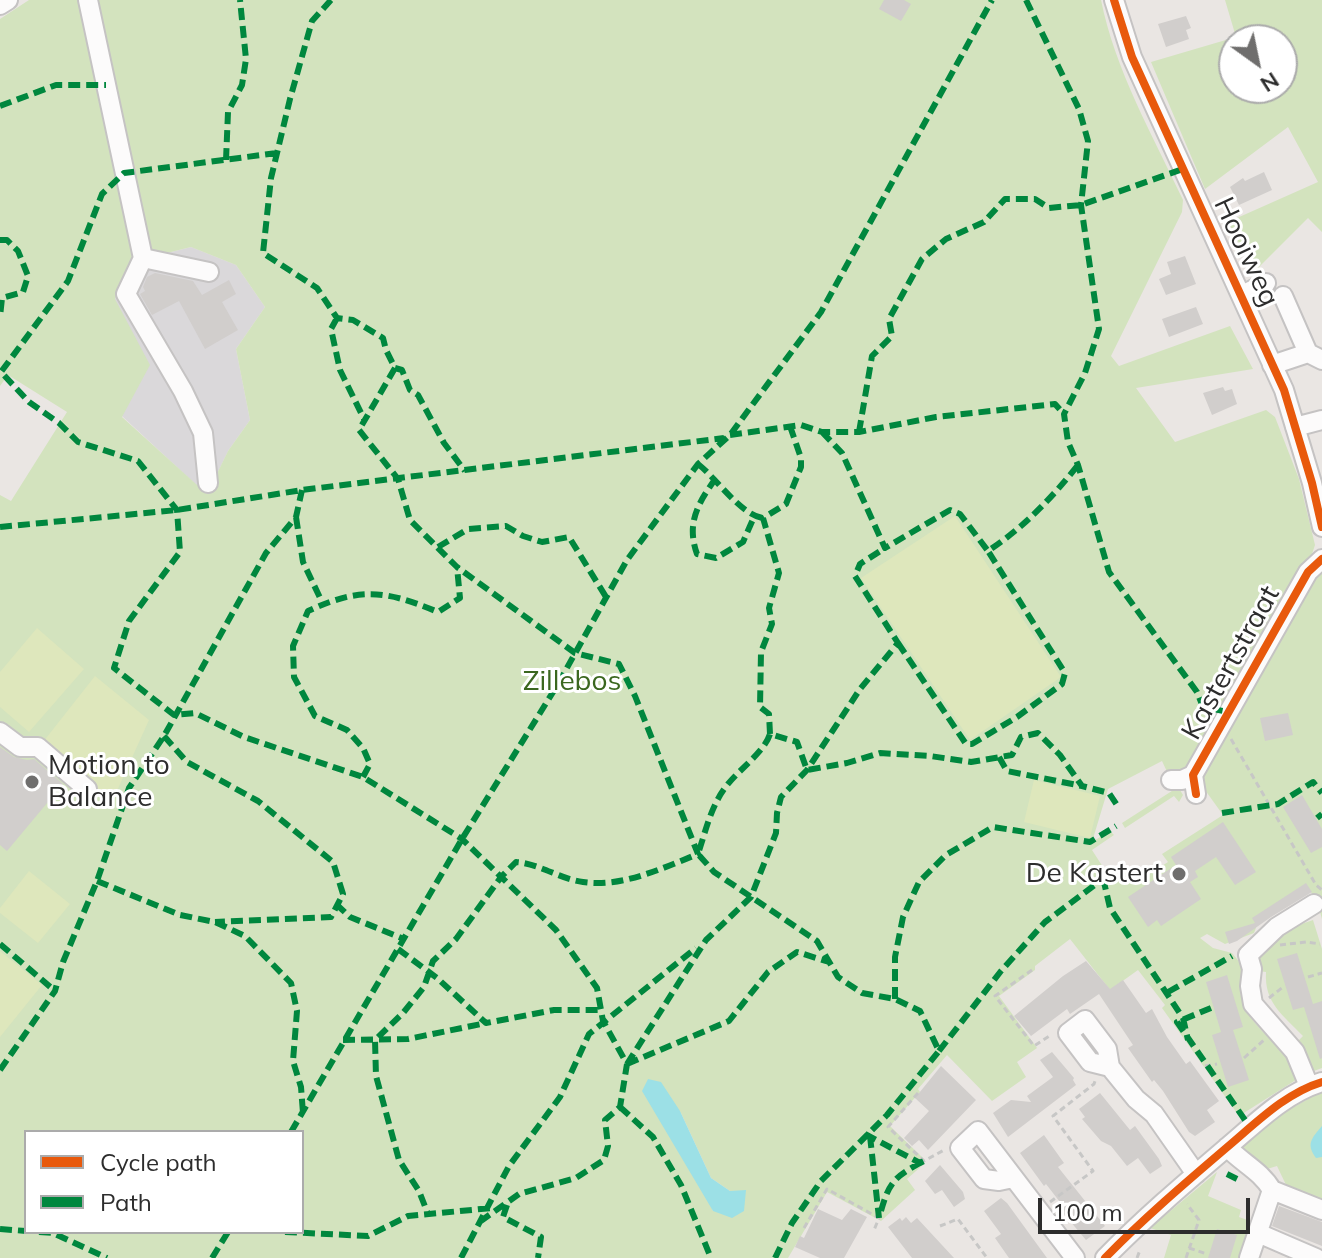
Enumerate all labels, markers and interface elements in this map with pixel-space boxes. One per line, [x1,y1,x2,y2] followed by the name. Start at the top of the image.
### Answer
[1218,24,1298,104] north arrow
[1255,66,1285,99] text: N
[1206,192,1286,312] street label: Hooiweg
[1175,580,1287,746] street label: Kastertstraat
[523,665,621,699] park label: Zillebos
[48,749,170,815] place label: Motion to Balance
[23,773,41,791] marker: Motion to Balance
[1026,857,1163,891] place label: De Kastert
[1170,865,1188,883] marker: De Kastert
[24,1130,304,1234] legend
[100,1147,217,1177] text: Cycle path
[1042,1182,1254,1232] scale bar
[100,1187,152,1217] text: Path
[1052,1197,1123,1227] text: 100 m

